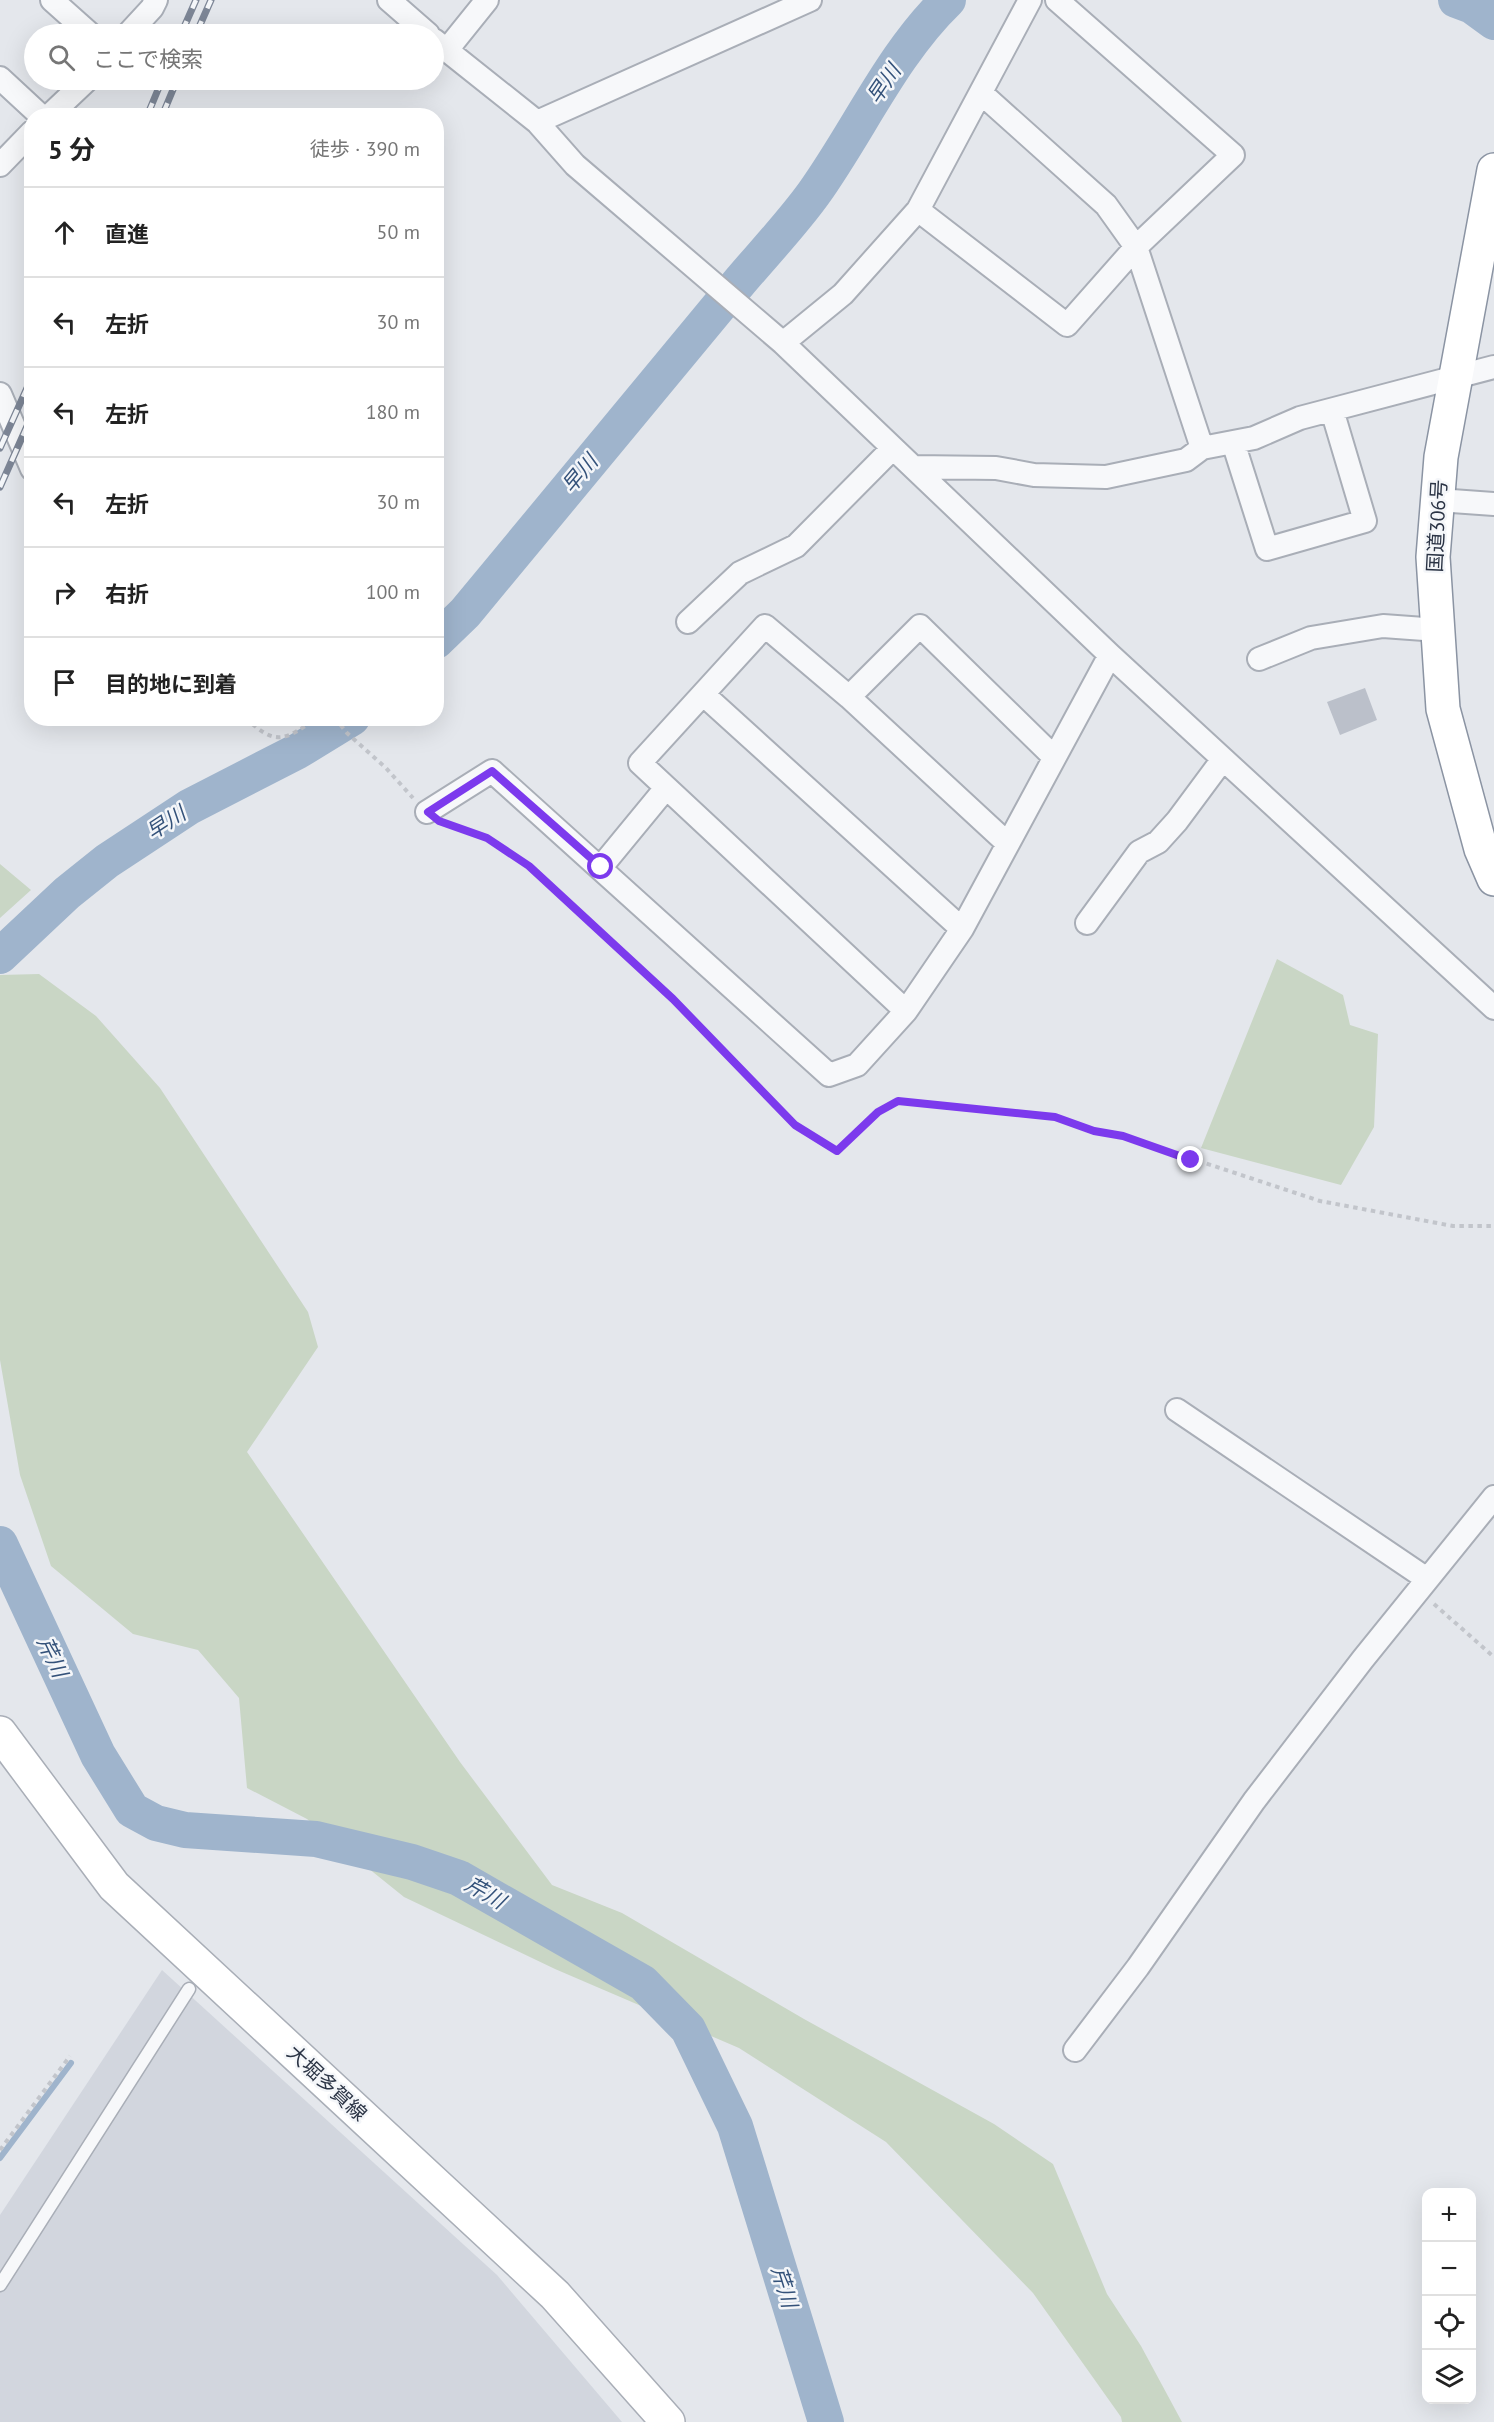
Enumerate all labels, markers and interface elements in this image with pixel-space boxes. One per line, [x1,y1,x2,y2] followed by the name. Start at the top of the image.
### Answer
[24,24,444,90] search box
[45,41,78,74] icon: search
[93,45,203,73] text: ここで検索
[861,57,908,109] water label: 早川
[48,133,95,166] text: 5 分
[310,136,420,162] text: 徒歩 · 390 m
[48,216,81,249] icon: ahead
[377,219,420,245] text: 50 m
[105,220,149,248] text: 直進
[48,306,81,339] icon: left
[377,309,420,335] text: 30 m
[105,310,149,338] text: 左折
[48,396,81,429] icon: left
[366,399,420,425] text: 180 m
[105,400,149,428] text: 左折
[556,447,605,498] water label: 早川
[1422,479,1452,573] street label: 国道306号
[48,486,81,519] icon: left
[377,489,420,515] text: 30 m
[105,490,149,518] text: 左折
[48,576,81,609] icon: right
[366,579,420,605] text: 100 m
[105,580,149,608] text: 右折
[48,666,81,699] icon: arrive
[105,670,237,698] text: 目的地に到着
[141,799,192,845] water label: 早川
[587,853,613,879] route start
[1177,1146,1203,1172] route end
[31,1632,74,1683] water label: 芹川
[460,1870,512,1916] water label: 芹川
[282,2039,372,2127] street label: 大堀多賀線
[1422,2188,1476,2404] map controls
[1422,2188,1476,2242] button: +
[1422,2242,1476,2296] button: −
[765,2263,804,2313] water label: 芹川
[1422,2296,1476,2350] button: locate
[1422,2350,1476,2404] button: layers

